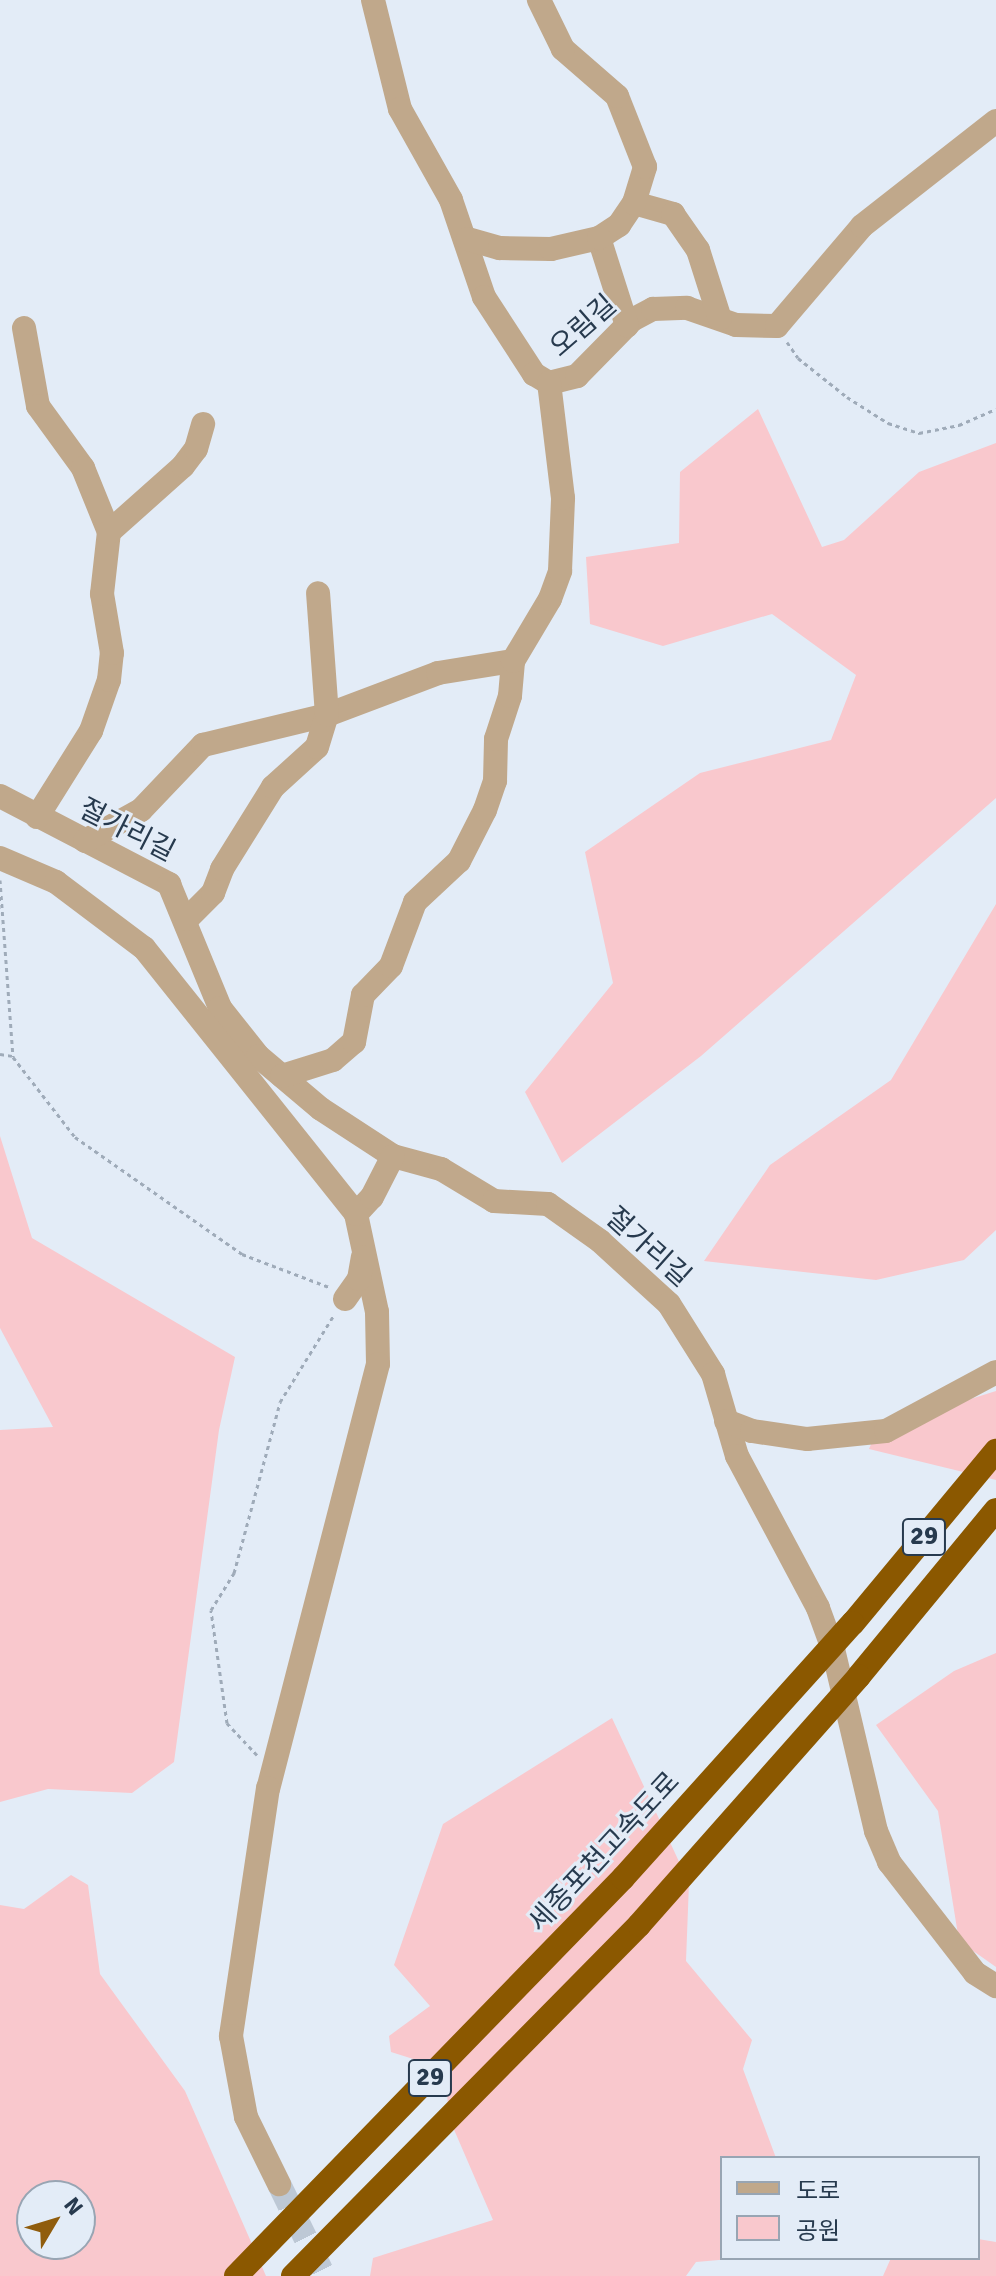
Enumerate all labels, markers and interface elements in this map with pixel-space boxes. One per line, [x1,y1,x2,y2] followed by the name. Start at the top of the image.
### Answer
[543,288,623,364] street label: 오림길
[73,792,181,868] street label: 절가리길
[598,1200,698,1294] street label: 절가리길
[900,1515,948,1559] road number: 29
[521,1765,687,1939] street label: 세종포천고속도로
[406,2056,454,2100] road number: 29
[720,2156,980,2260] legend
[796,2176,840,2206] text: 도로
[16,2180,96,2260] north arrow
[58,2192,89,2220] text: N
[796,2216,840,2246] text: 공원

